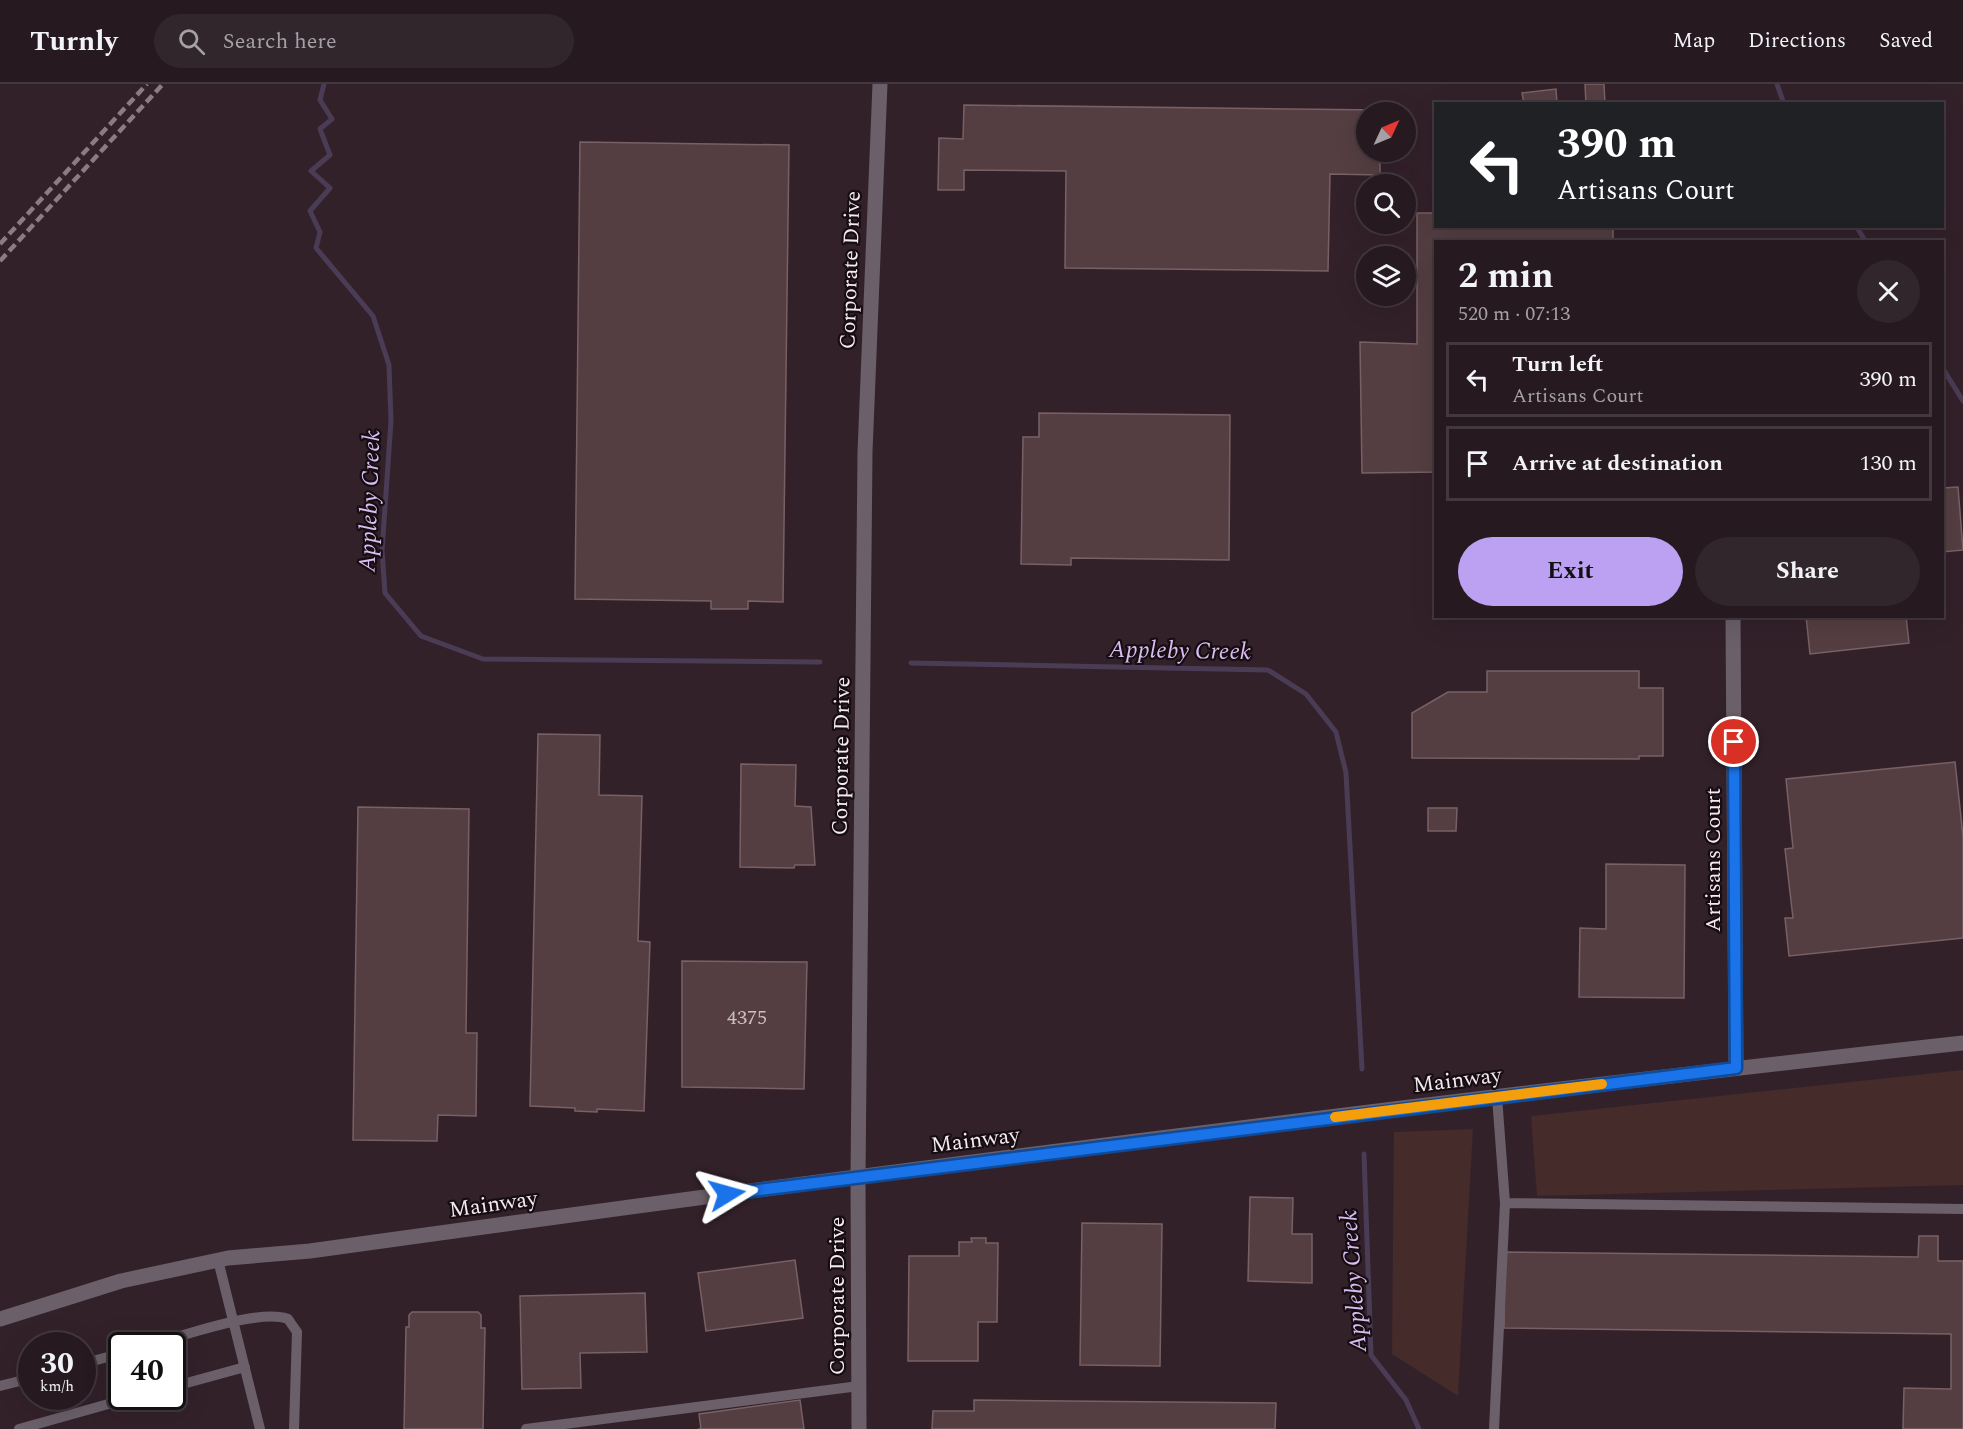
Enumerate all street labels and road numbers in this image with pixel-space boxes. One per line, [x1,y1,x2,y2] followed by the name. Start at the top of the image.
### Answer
[831,190,870,350] street label: Corporate Drive
[824,676,859,836] street label: Corporate Drive
[1697,787,1730,932] street label: Artisans Court
[1411,1059,1505,1102] street label: Mainway
[929,1119,1023,1162] street label: Mainway
[447,1182,541,1227] street label: Mainway
[821,1217,854,1375] street label: Corporate Drive

